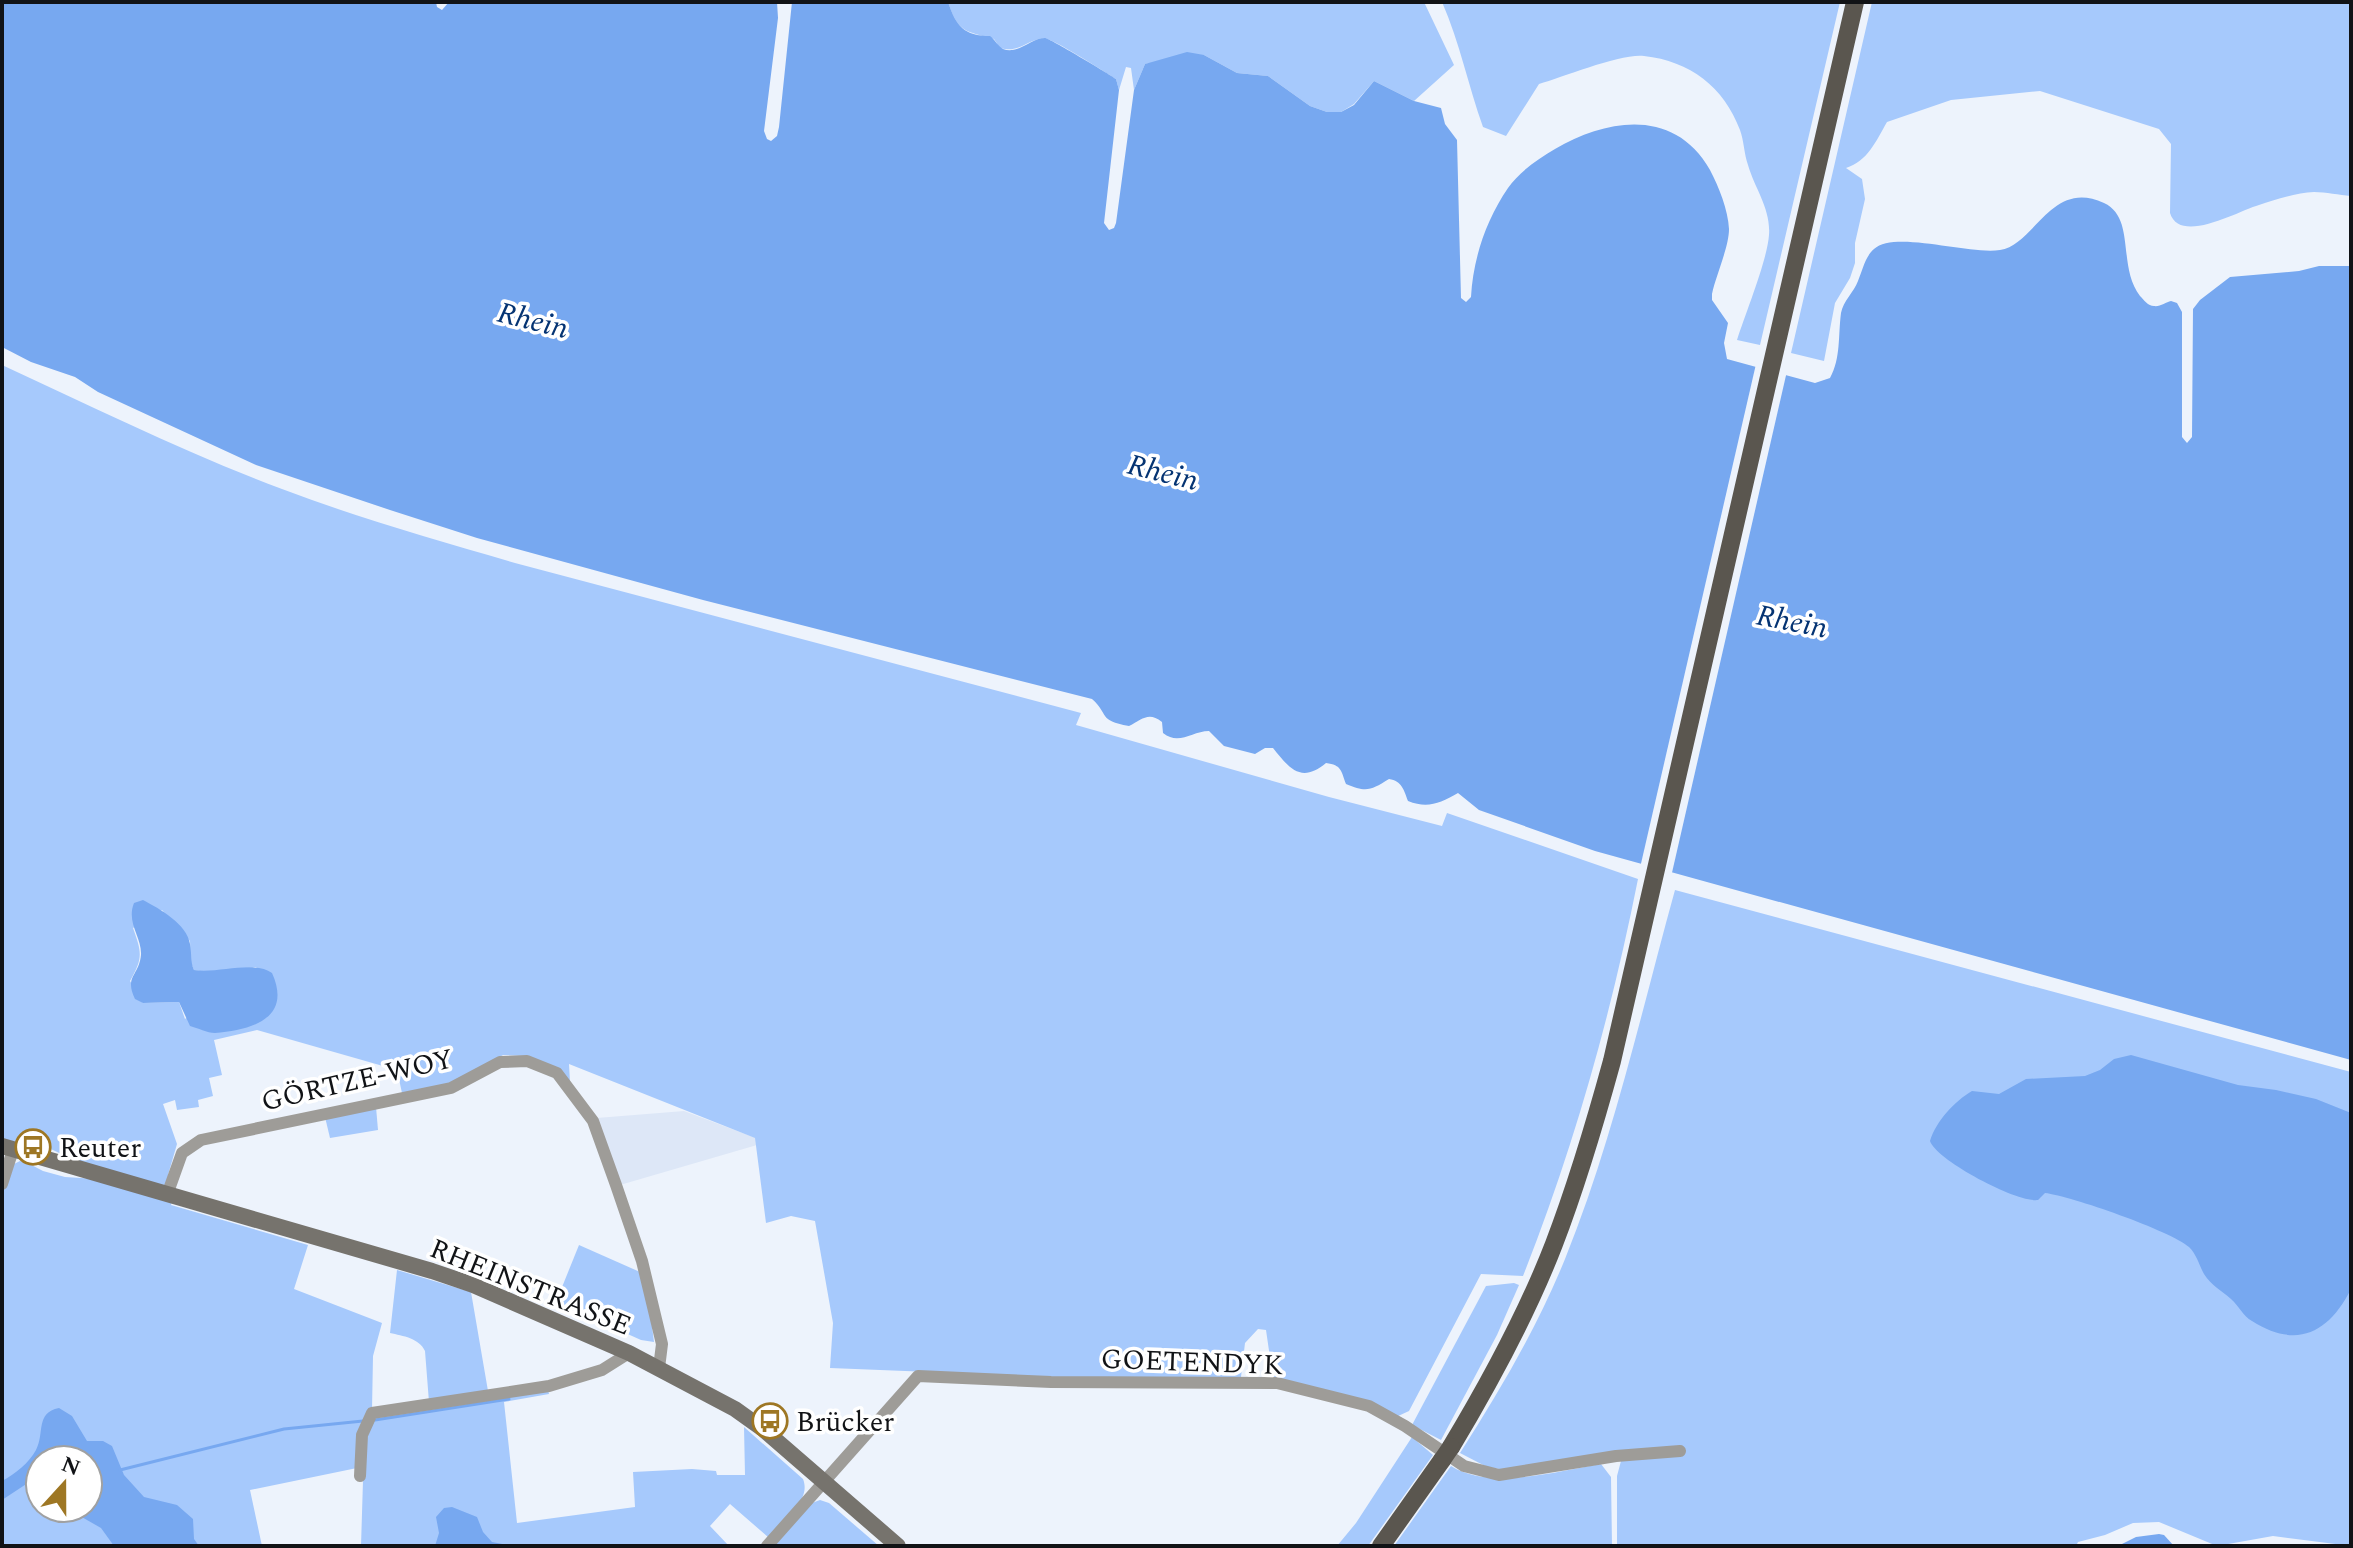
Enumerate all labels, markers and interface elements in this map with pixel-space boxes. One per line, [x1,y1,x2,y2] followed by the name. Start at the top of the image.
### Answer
[492,290,573,352] water label: Rhein
[1122,442,1203,504] water label: Rhein
[1752,593,1832,651] water label: Rhein
[257,1037,458,1123] street label: GÖRTZE-WOY
[59,1127,141,1170] place label: Reuter
[14,1128,52,1166] bus stop icon: Reuter
[423,1227,638,1347] street label: RHEINSTRASSE
[1100,1338,1284,1387] street label: GOETENDYK
[796,1401,894,1444] place label: Brücker
[751,1402,789,1440] bus stop icon: Brücker
[24,1444,104,1524] north arrow
[56,1448,85,1485] text: N

